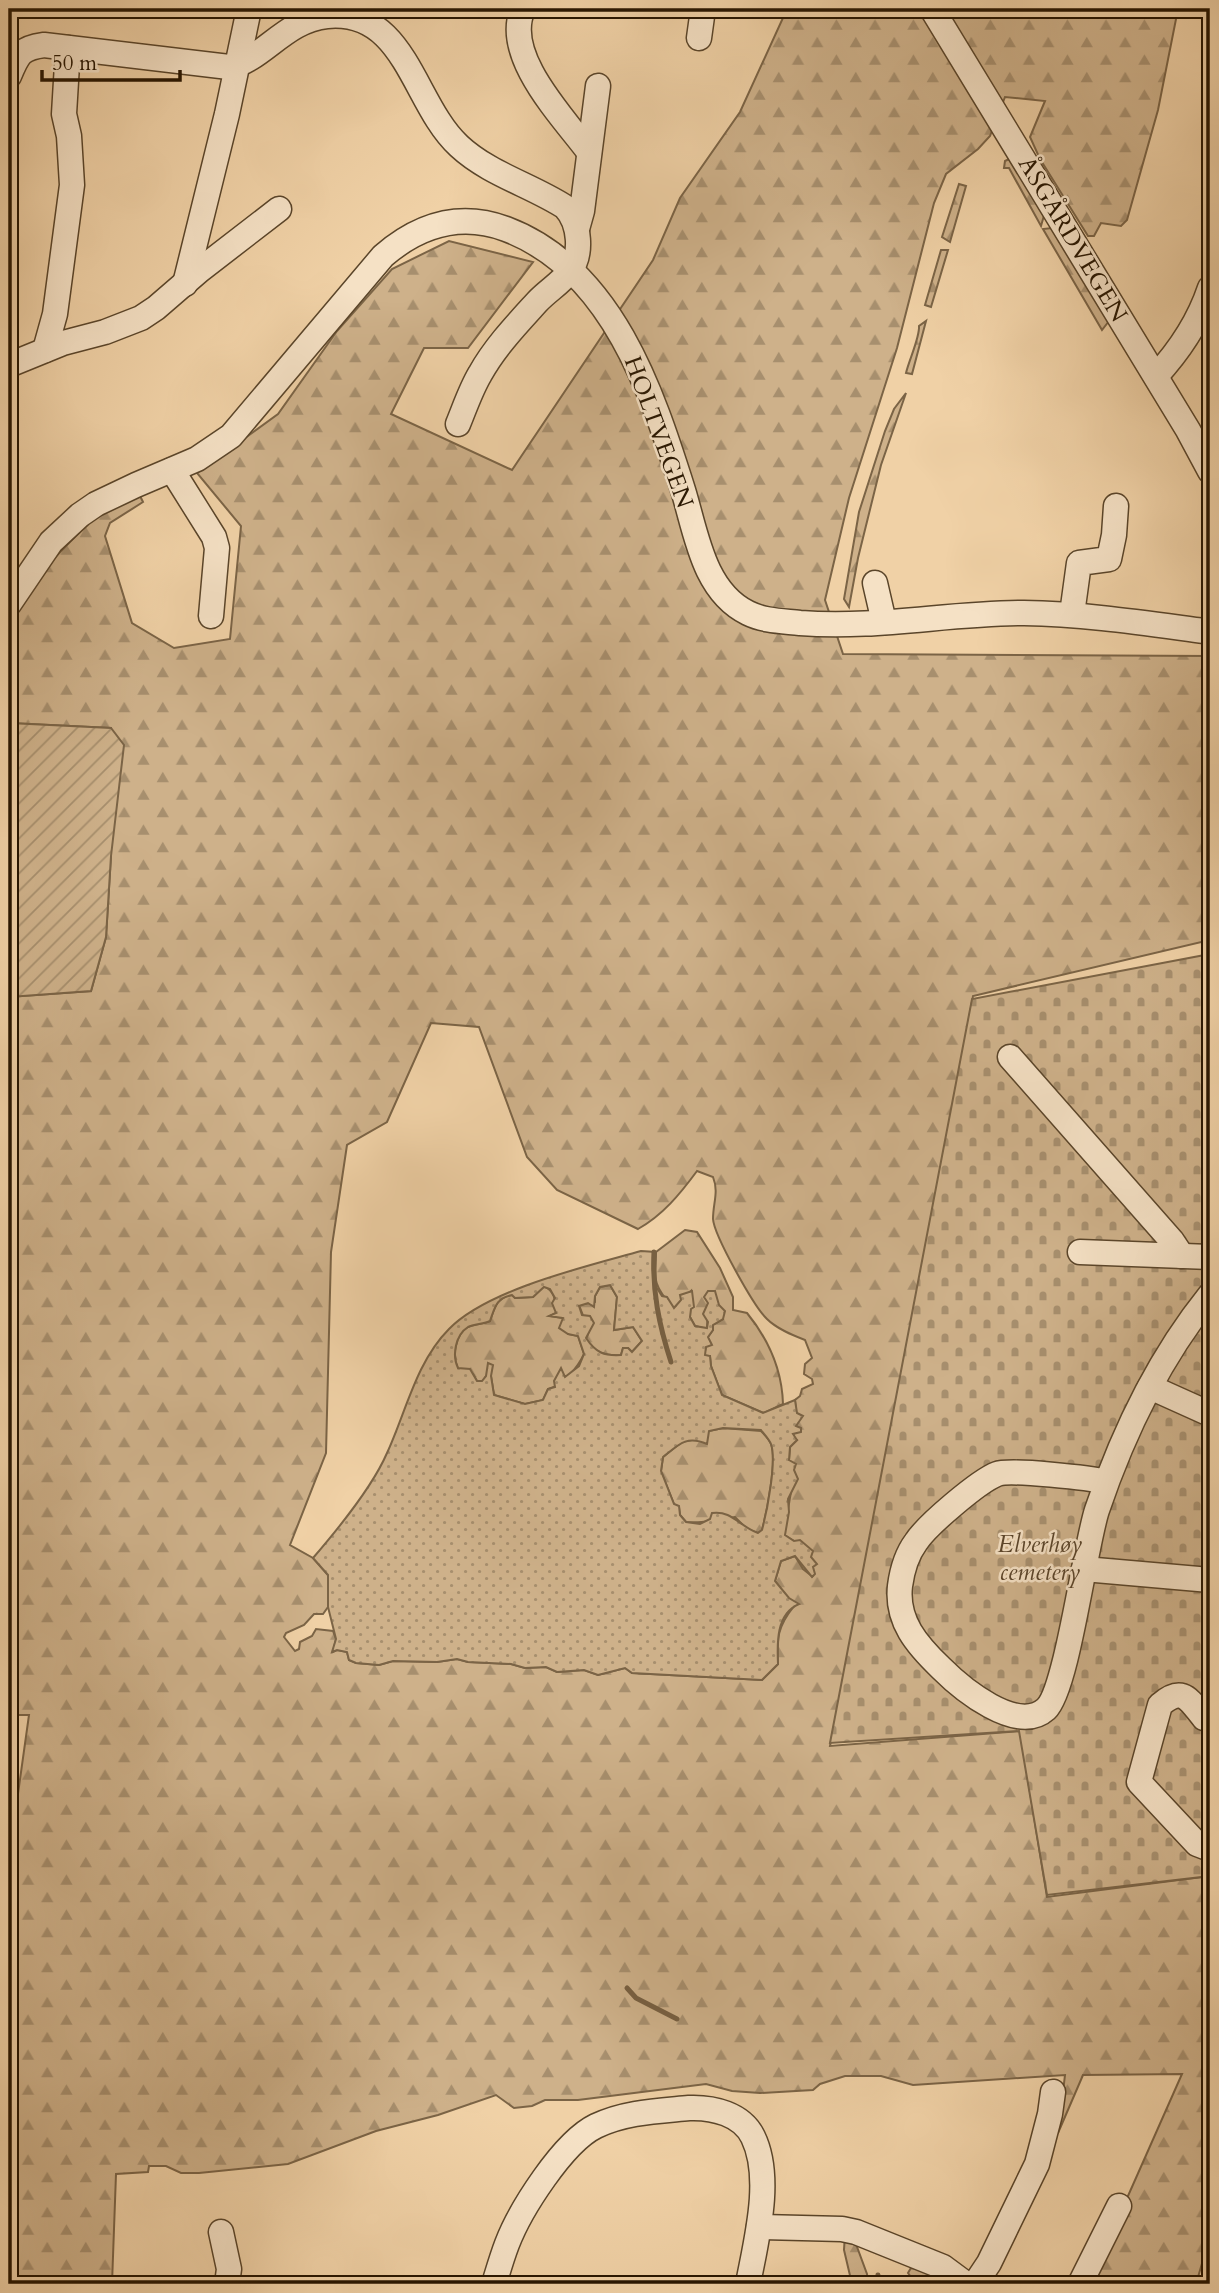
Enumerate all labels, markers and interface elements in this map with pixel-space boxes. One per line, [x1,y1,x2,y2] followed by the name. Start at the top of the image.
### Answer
[42,38,180,82] scale bar
[52,49,97,78] text: 50 m
[1010,150,1135,329] street label: ÅSGÅRDVEGEN
[616,352,702,513] street label: HOLTVEGEN
[998,1528,1083,1589] park label: Elverhøy cemetery

